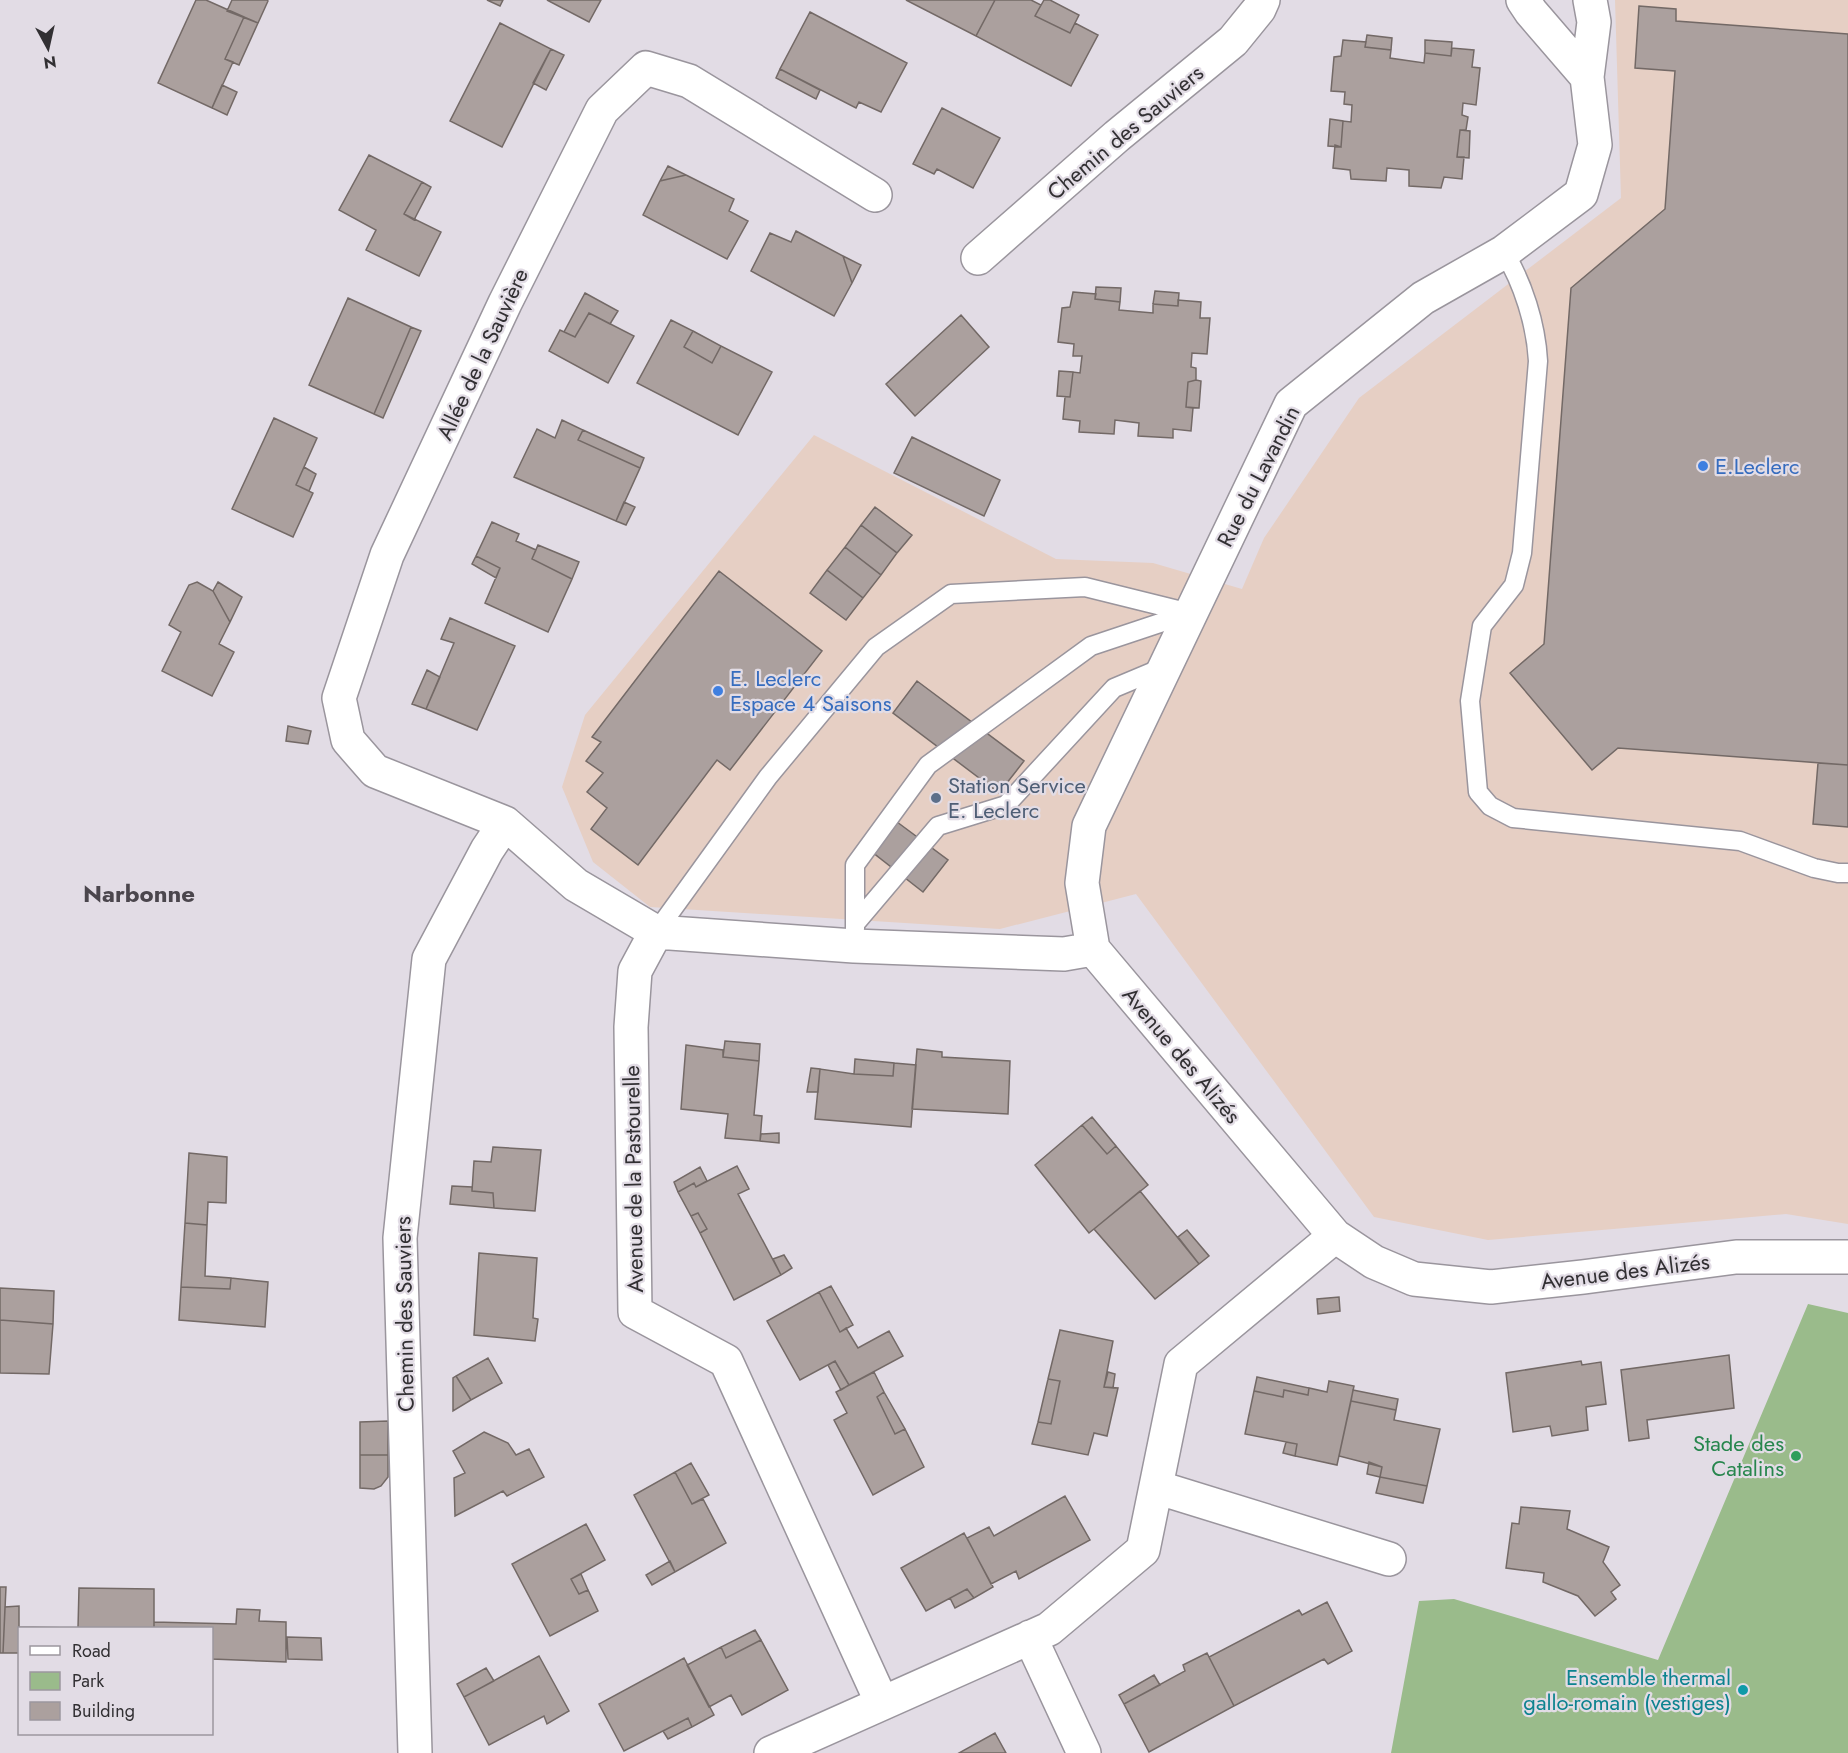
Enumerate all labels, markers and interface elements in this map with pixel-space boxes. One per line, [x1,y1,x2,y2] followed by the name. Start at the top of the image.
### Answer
[18,18,78,78] north arrow
[42,50,58,75] text: N
[1040,57,1210,207] street label: Chemin des Sauviers
[428,263,536,445] street label: Allée de la Sauvière
[1209,400,1307,552] street label: Rue du Lavandin
[1715,450,1800,482] place label: E.Leclerc
[1696,459,1710,473] marker: E.Leclerc
[730,662,892,719] place label: E. Leclerc Espace 4 Saisons
[711,684,725,698] marker: E. Leclerc Espace 4 Saisons
[948,769,1086,826] place label: Station Service E. Leclerc
[929,791,943,805] marker: Station Service E. Leclerc
[83,876,195,911] district label: Narbonne
[1115,980,1249,1130] street label: Avenue des Alizés
[615,1065,651,1293] street label: Avenue de la Pastourelle
[386,1216,422,1412] street label: Chemin des Sauviers
[1539,1245,1711,1297] street label: Avenue des Alizés
[1693,1427,1784,1484] place label: Stade des Catalins
[1789,1449,1803,1463] marker: Stade des Catalins
[18,1627,213,1735] legend
[72,1638,111,1664] text: Road
[1523,1661,1731,1718] place label: Ensemble thermal gallo-romain (vestiges)
[72,1668,104,1694] text: Park
[1736,1683,1750,1697] marker: Ensemble thermal gallo-romain (vestiges)
[72,1698,135,1724] text: Building

